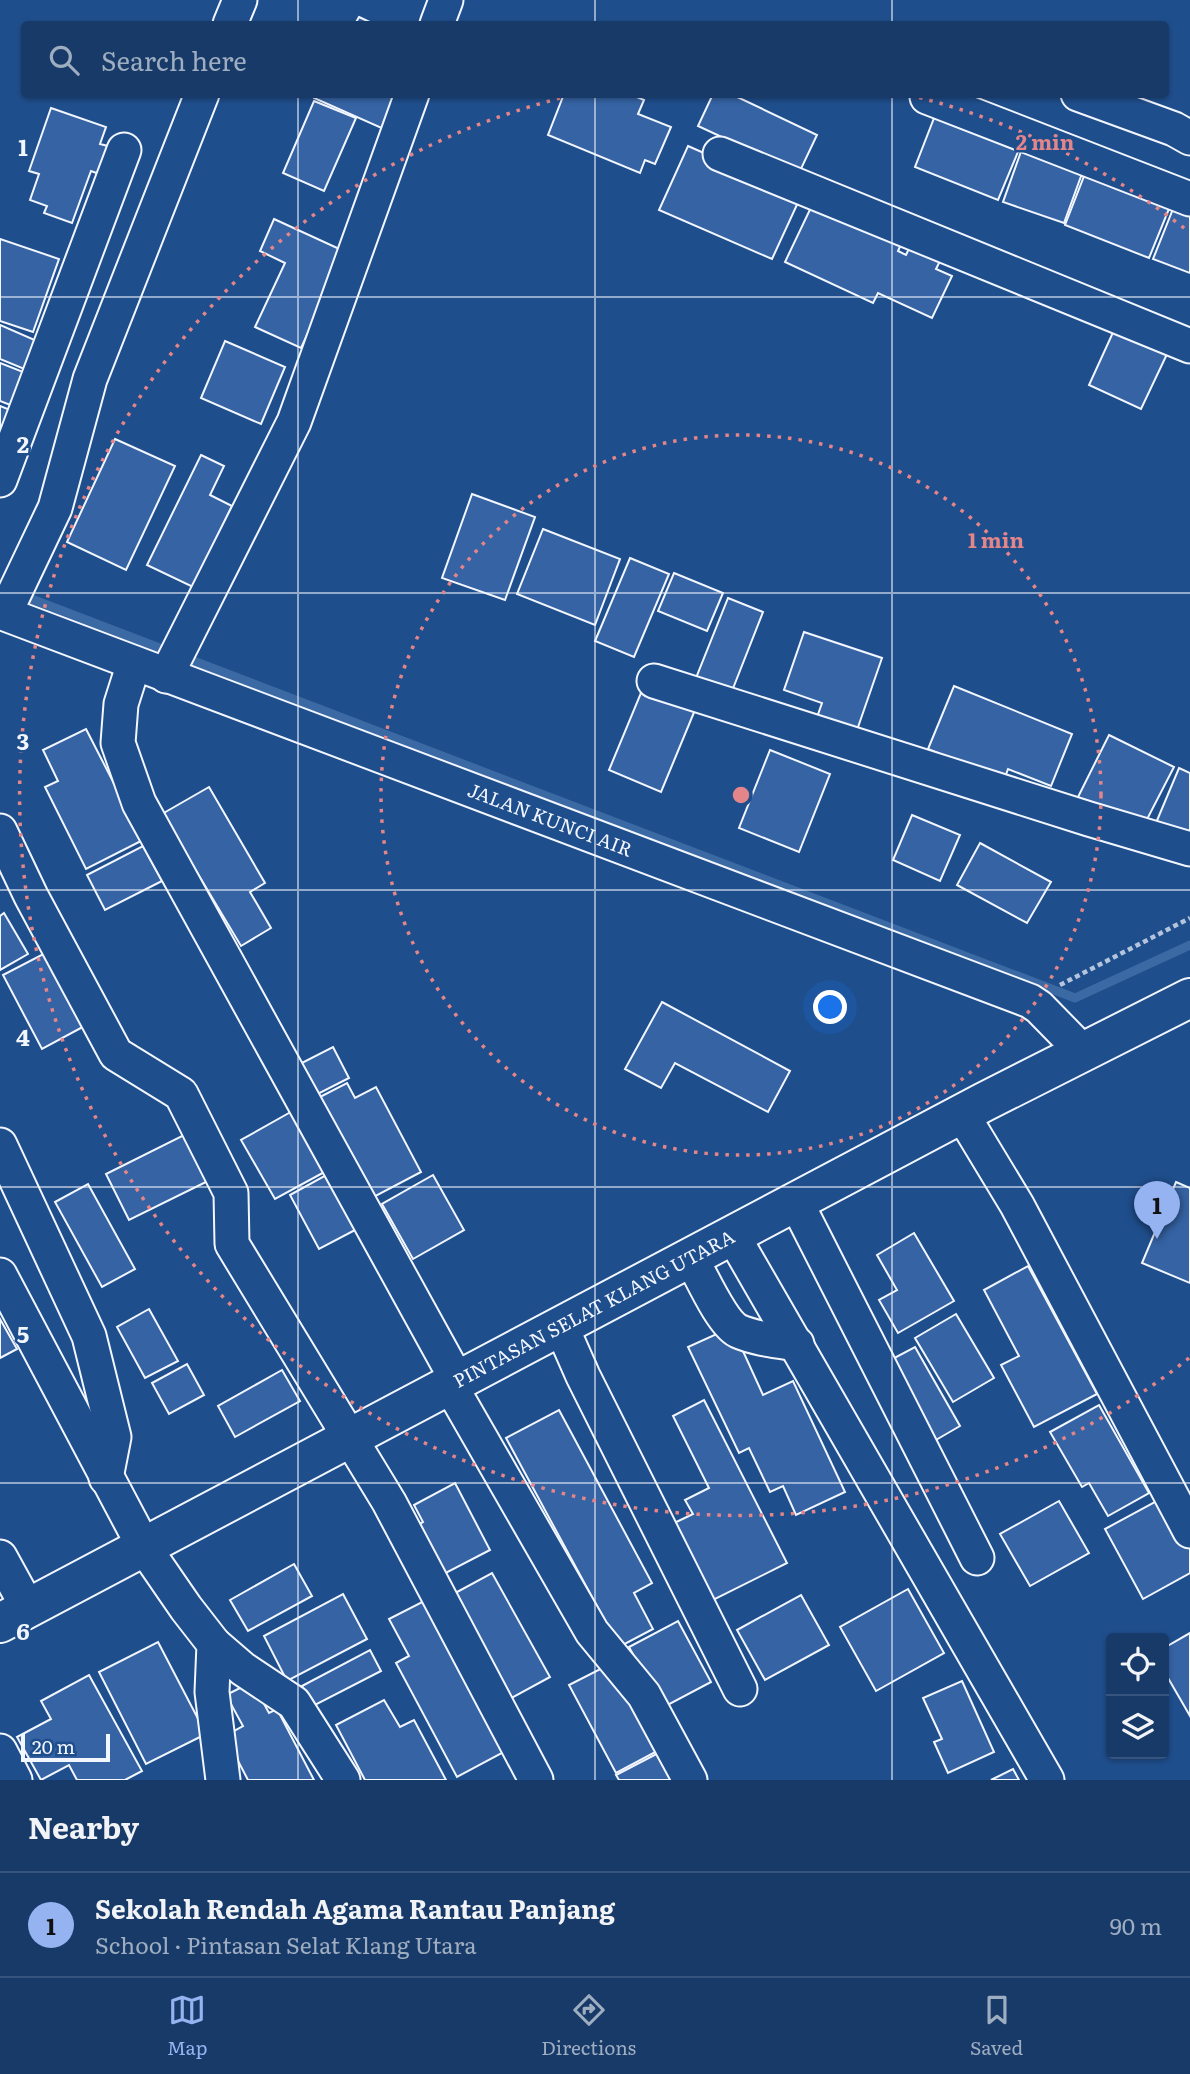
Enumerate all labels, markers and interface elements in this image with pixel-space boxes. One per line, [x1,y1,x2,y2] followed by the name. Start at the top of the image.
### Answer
[21,21,1169,98] search box
[101,40,247,79] text: Search here
[45,41,83,79] icon: search
[1016,125,1075,156] text: 2 min
[18,129,28,163] text: 1
[17,426,29,460] text: 2
[968,523,1024,554] text: 1 min
[17,723,29,757] text: 3
[464,775,637,863] street label: JALAN KUNCI AIR
[729,783,753,807] centre of rings
[813,990,847,1024] your location
[16,1019,30,1053] text: 4
[1134,1181,1180,1239] pin: 1
[448,1222,739,1394] street label: PINTASAN SELAT KLANG UTARA
[17,1316,29,1350] text: 5
[16,1613,30,1647] text: 6
[1106,1633,1169,1759] map controls
[1106,1633,1169,1696] button: locate
[1106,1696,1169,1759] button: layers
[21,1731,110,1763] scale bar
[32,1732,75,1760] text: 20 m
[28,1804,139,1848] text: Nearby
[95,1888,615,1927] text: Sekolah Rendah Agama Rantau Panjang
[46,1908,56,1942] text: 1
[1110,1908,1162,1942] text: 90 m
[95,1927,477,1961] text: School · Pintasan Selat Klang Utara
[167,1991,207,2061] tab: Map
[541,1991,636,2061] tab: Directions
[970,1991,1023,2061] tab: Saved

